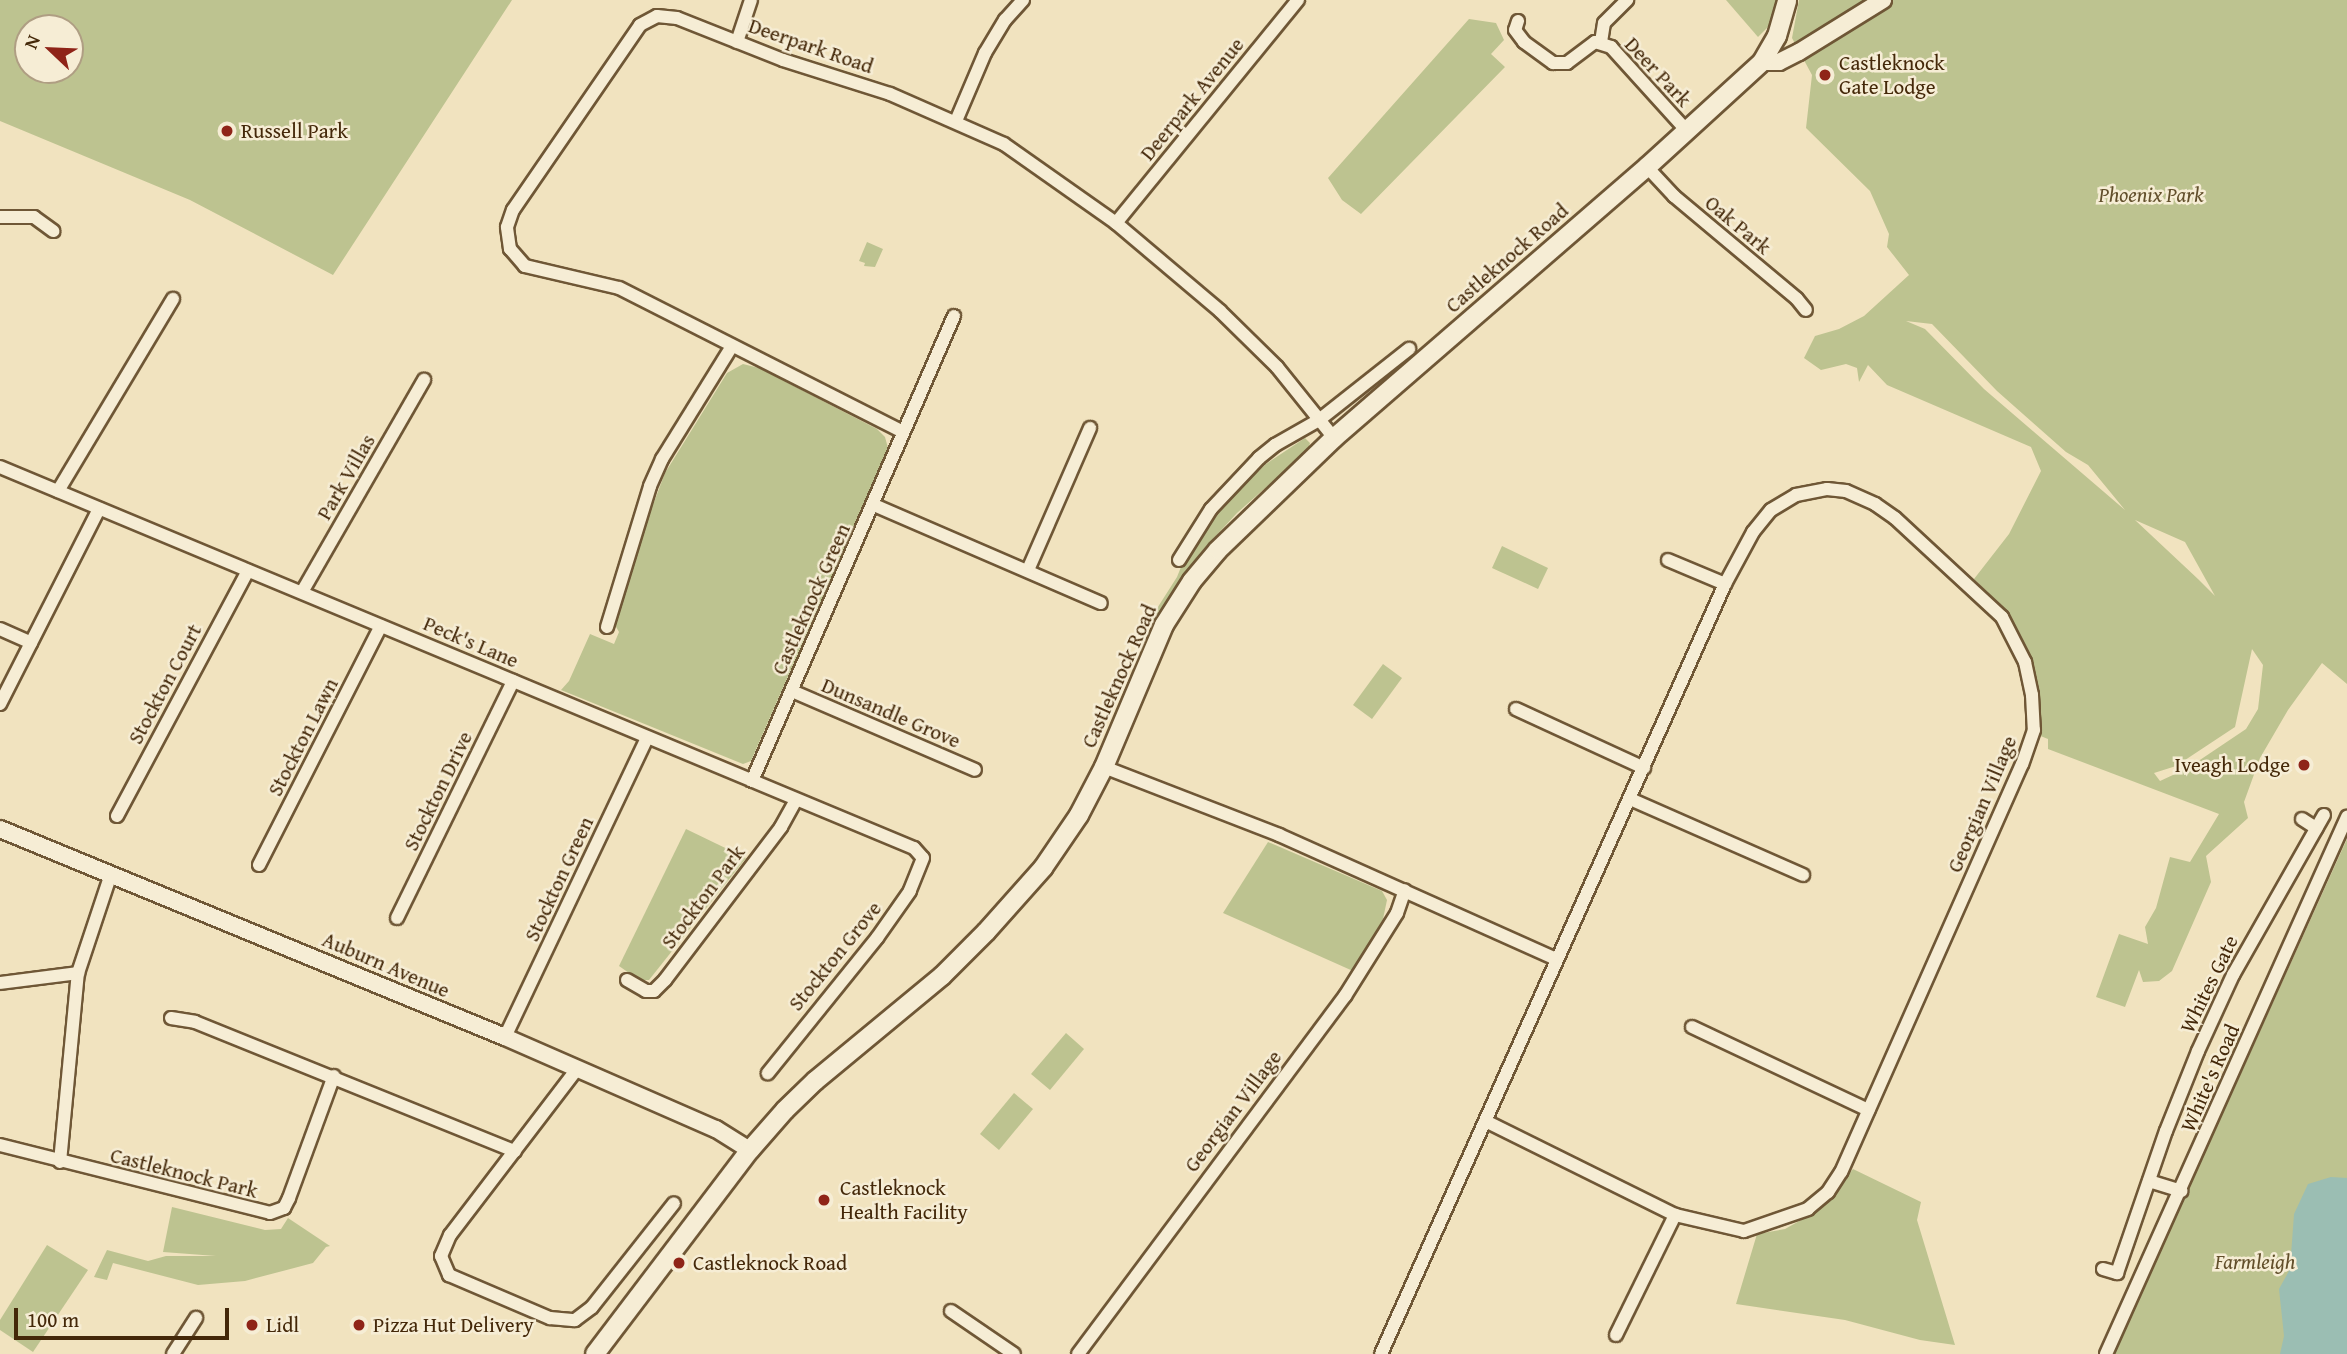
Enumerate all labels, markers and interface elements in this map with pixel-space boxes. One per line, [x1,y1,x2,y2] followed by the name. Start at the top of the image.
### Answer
[745,13,877,79] street label: Deerpark Road
[14,14,84,84] north arrow
[16,30,47,53] text: N
[1135,32,1249,166] street label: Deerpark Avenue
[1619,32,1697,112] street label: Deer Park
[1839,50,1945,100] place label: Castleknock Gate Lodge
[1817,67,1833,83] marker: Castleknock Gate Lodge
[241,118,348,144] place label: Russell Park
[219,123,235,139] marker: Russell Park
[2098,182,2204,208] park label: Phoenix Park
[1700,190,1776,260] street label: Oak Park
[1441,198,1573,318] street label: Castleknock Road
[311,430,381,524] street label: Park Villas
[766,520,856,678] street label: Castleknock Green
[1076,600,1162,752] street label: Castleknock Road
[420,611,522,673] street label: Peck's Lane
[123,620,207,748] street label: Stockton Court
[818,672,964,754] street label: Dunsandle Grove
[262,674,344,800] street label: Stockton Lawn
[398,727,478,855] street label: Stockton Drive
[1942,732,2022,876] street label: Georgian Village
[2174,752,2290,778] place label: Iveagh Lodge
[2296,757,2312,773] marker: Iveagh Lodge
[519,813,599,945] street label: Stockton Green
[656,840,750,954] street label: Stockton Park
[783,896,887,1016] street label: Stockton Grove
[319,927,453,1003] street label: Auburn Avenue
[2175,931,2243,1037] street label: Whites Gate
[2175,1020,2245,1136] street label: White's Road
[1179,1045,1287,1177] street label: Georgian Village
[108,1143,260,1203] street label: Castleknock Park
[840,1175,968,1225] place label: Castleknock Health Facility
[814,1190,834,1210] marker: Castleknock Health Facility
[2215,1249,2295,1275] park label: Farmleigh
[693,1250,847,1276] place label: Castleknock Road
[671,1255,687,1271] marker: Castleknock Road
[18,1294,233,1338] scale bar
[27,1304,79,1335] text: 100 m
[266,1312,299,1338] place label: Lidl
[373,1312,534,1338] place label: Pizza Hut Delivery
[244,1317,260,1333] marker: Lidl
[351,1317,367,1333] marker: Pizza Hut Delivery

